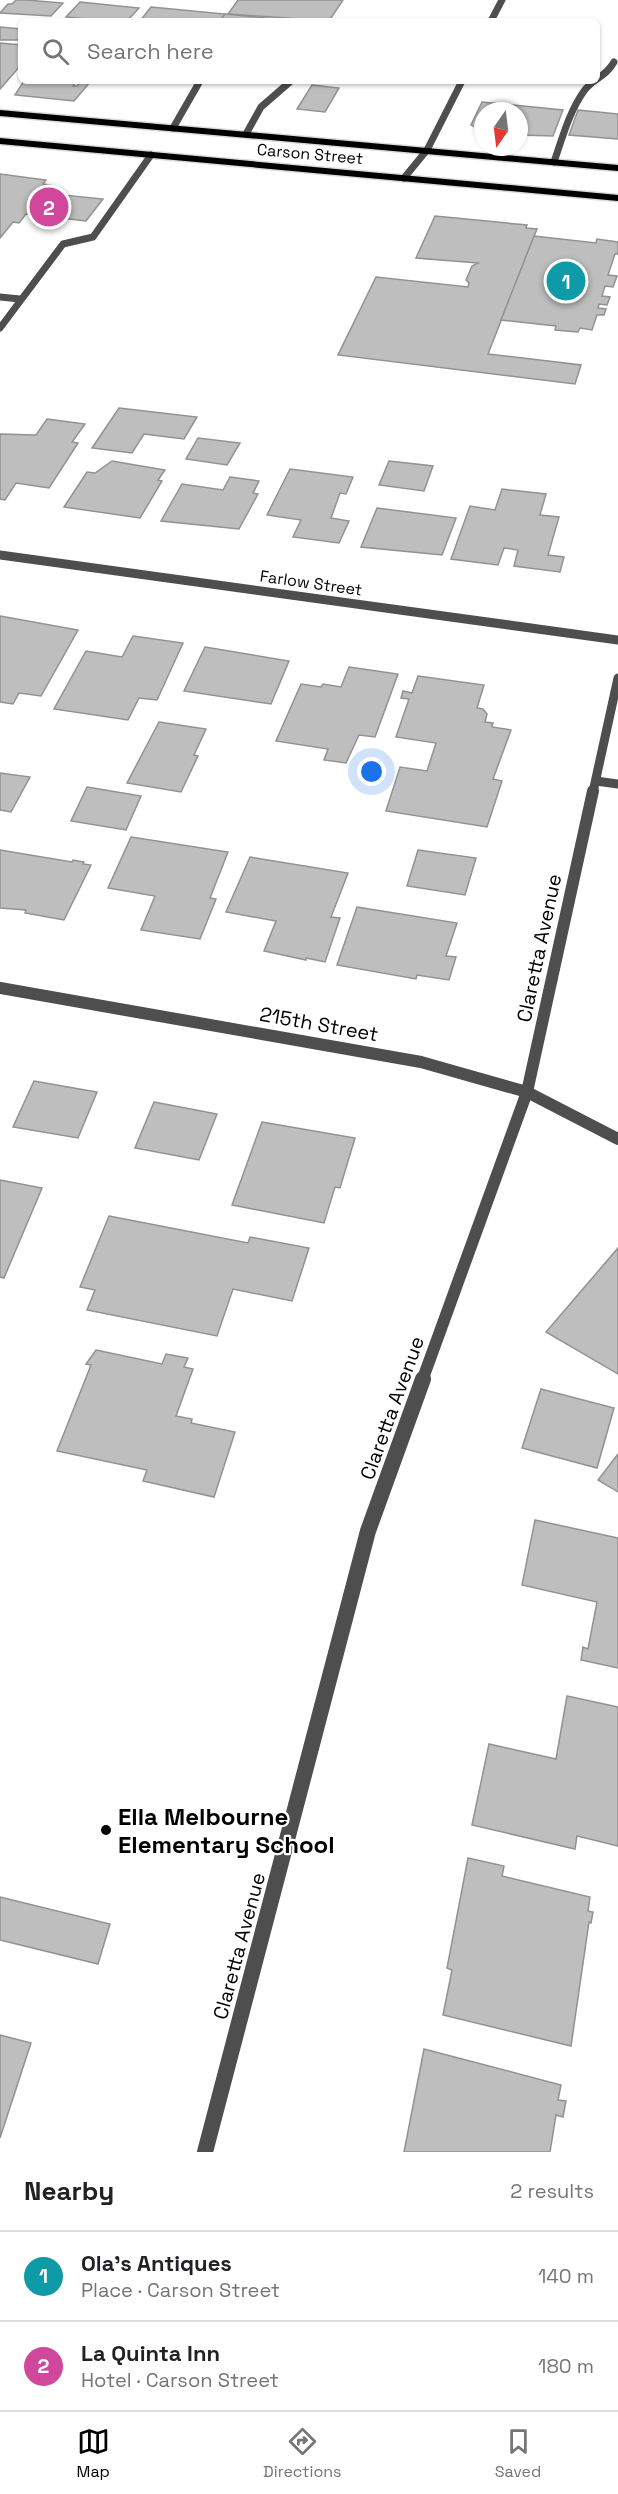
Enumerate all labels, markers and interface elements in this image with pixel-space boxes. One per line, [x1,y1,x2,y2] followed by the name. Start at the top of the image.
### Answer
[18,18,600,84] search box
[39,35,72,68] icon: search
[87,37,214,65] text: Search here
[474,102,528,156] north arrow
[256,139,364,169] street label: Carson Street
[29,184,68,230] pin: 2
[546,258,586,304] pin: 1
[258,565,364,601] street label: Farlow Street
[357,757,386,786] your location
[511,871,567,1025] street label: Claretta Avenue
[258,1001,380,1047] street label: 215th Street
[354,1333,430,1483] street label: Claretta Avenue
[118,1801,335,1860] place label: Ella Melbourne Elementary School
[99,1823,113,1837] marker: Ella Melbourne Elementary School
[207,1870,271,2022] street label: Claretta Avenue
[24,2174,114,2208] text: Nearby
[510,2178,594,2204] text: 2 results
[81,2249,232,2277] text: Ola's Antiques
[39,2263,48,2289] text: 1
[538,2263,594,2289] text: 140 m
[81,2277,280,2303] text: Place · Carson Street
[81,2339,220,2367] text: La Quinta Inn
[38,2353,49,2379] text: 2
[538,2353,594,2379] text: 180 m
[81,2367,279,2393] text: Hotel · Carson Street
[77,2425,110,2482] tab: Map
[263,2425,342,2482] tab: Directions
[495,2425,541,2482] tab: Saved

